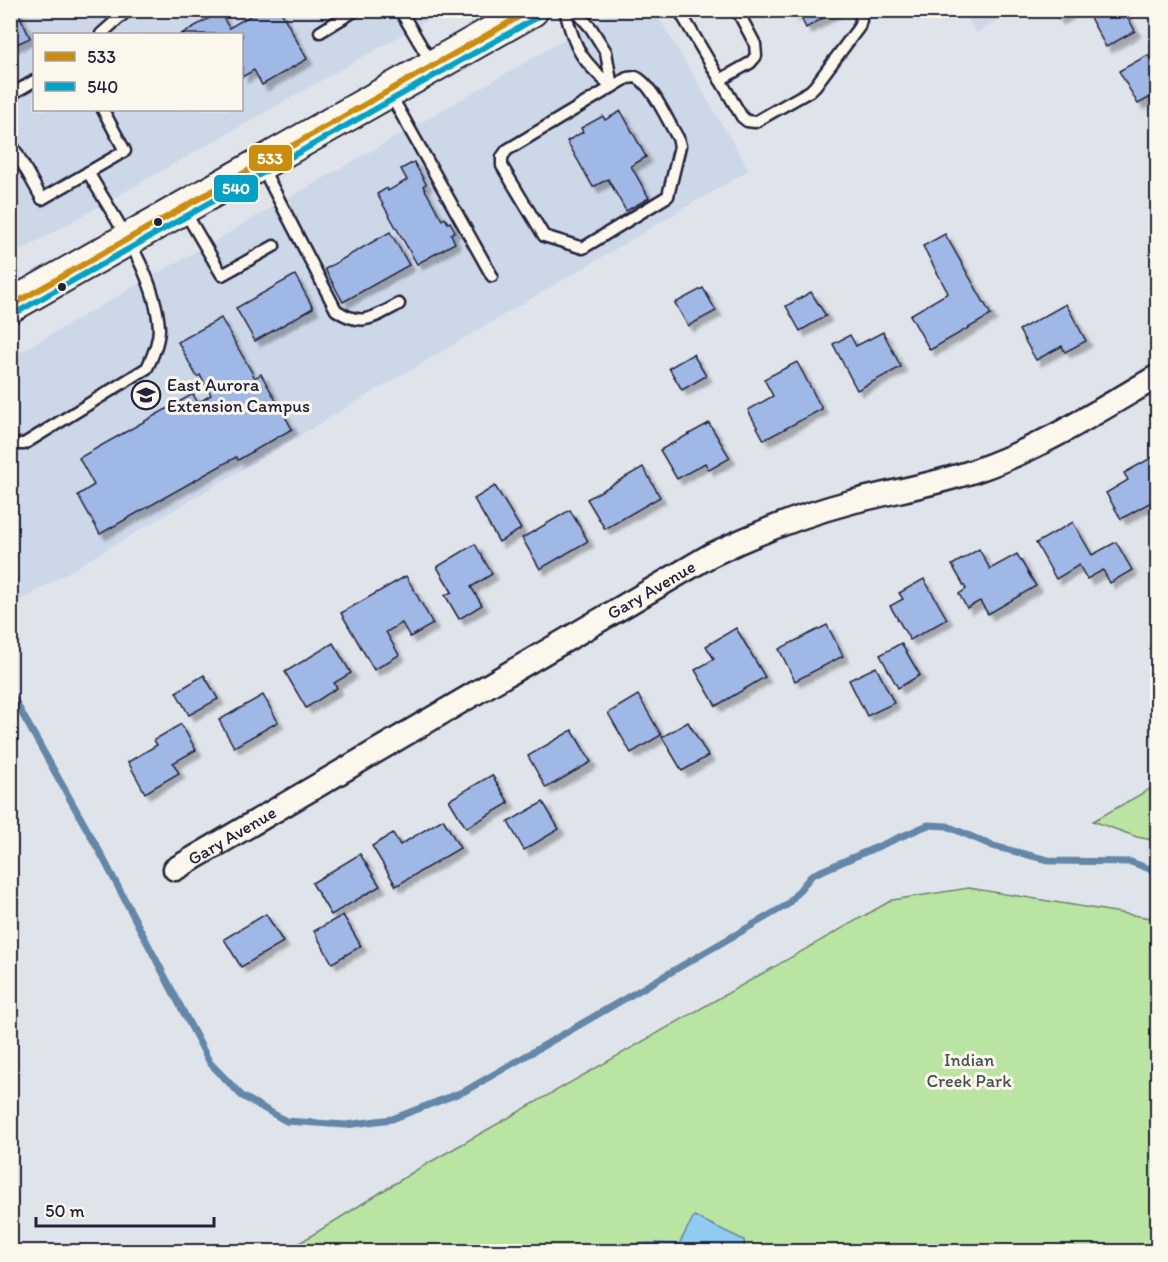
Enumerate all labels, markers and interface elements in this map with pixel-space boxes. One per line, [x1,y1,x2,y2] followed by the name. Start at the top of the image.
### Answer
[33,33,243,111] legend
[87,46,116,68] text: 533
[87,76,118,98] text: 540
[248,144,293,172] line badge: 533
[257,149,283,168] text: 533
[213,174,259,203] line badge: 540
[222,179,250,198] text: 540
[152,216,164,228] unlabelled marker
[56,281,68,293] unlabelled marker
[167,374,310,417] place label: East Aurora Extension Campus
[130,379,162,411] school or university icon: East Aurora Extension Campus
[603,556,699,624] street label: Gary Avenue
[184,801,280,870] street label: Gary Avenue
[927,1049,1012,1092] park label: Indian Creek Park
[36,1190,214,1228] scale bar
[45,1200,85,1222] text: 50 m

